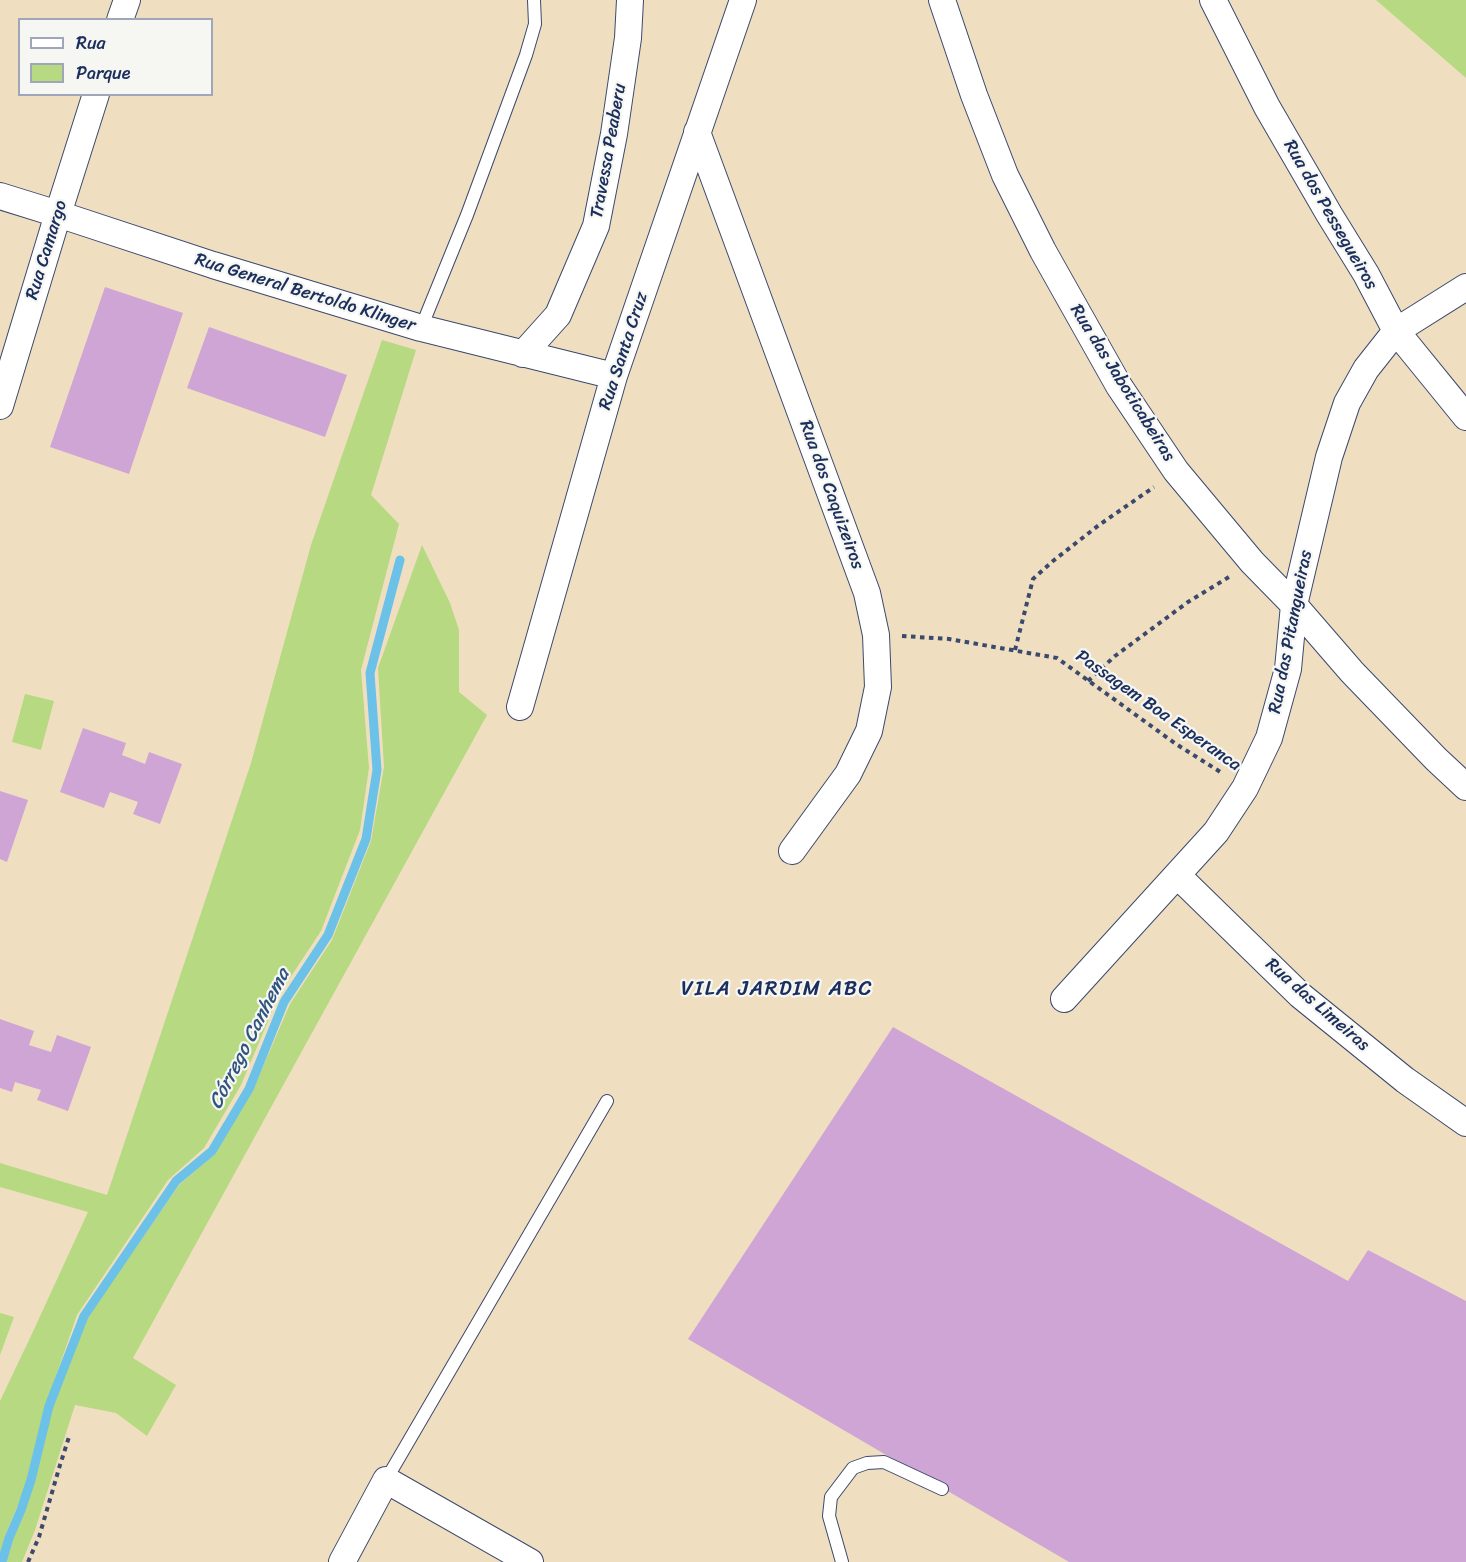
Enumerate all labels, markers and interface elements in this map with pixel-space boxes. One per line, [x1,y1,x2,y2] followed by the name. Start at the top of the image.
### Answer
[18,18,213,96] legend
[76,27,106,59] text: Rua
[76,57,130,89] text: Parque
[587,82,631,220] street label: Travessa Peaberu
[1278,136,1382,294] street label: Rua dos Pessegueiros
[22,198,72,302] street label: Rua Camargo
[192,249,418,337] street label: Rua General Bertoldo Klinger
[595,289,653,413] street label: Rua Santa Cruz
[1065,301,1179,465] street label: Rua das Jaboticabeiras
[794,418,868,572] street label: Rua dos Caquizeiros
[1265,549,1317,715] street label: Rua das Pitangueiras
[1071,646,1245,776] street label: Passagem Boa Esperanca
[1261,954,1373,1056] street label: Rua das Limeiras
[204,965,296,1113] water label: Córrego Canhema
[682,977,872,1003] district label: VILA JARDIM ABC

